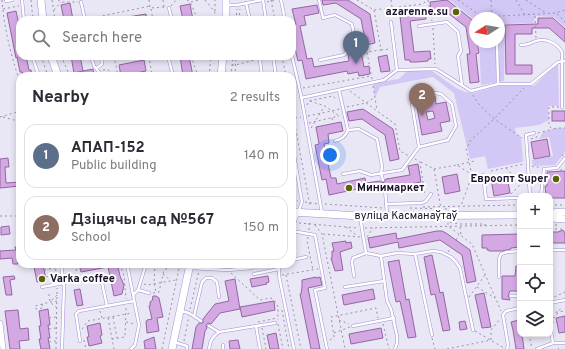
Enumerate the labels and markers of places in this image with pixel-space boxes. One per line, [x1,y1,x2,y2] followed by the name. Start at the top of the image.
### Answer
[386,5,448,19] place label: azarenne.su
[451,7,461,17] marker: azarenne.su
[343,31,369,64] pin: 1
[409,83,435,116] pin: 2
[471,172,548,186] place label: Евроопт Super
[551,174,561,184] marker: Евроопт Super
[357,181,424,195] place label: Минимаркет
[344,183,354,193] marker: Минимаркет
[50,272,115,286] place label: Varka coffee
[37,274,47,284] marker: Varka coffee

